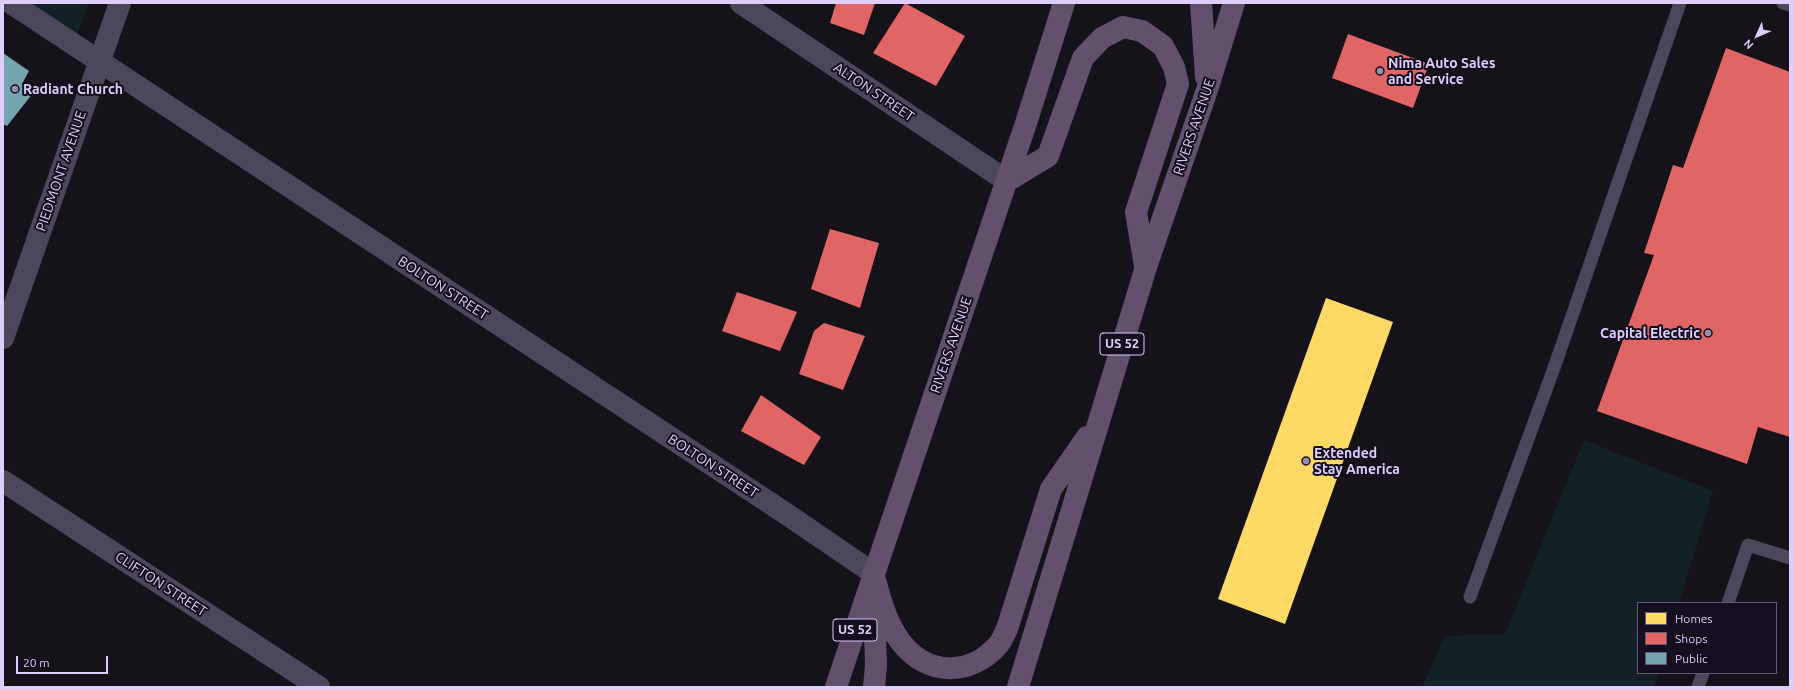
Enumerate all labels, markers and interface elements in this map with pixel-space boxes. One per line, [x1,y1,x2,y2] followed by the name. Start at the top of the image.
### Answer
[1737,16,1777,56] north arrow
[1741,37,1756,52] text: N
[1388,55,1496,88] place label: Nima Auto Sales and Service
[830,59,918,125] street label: ALTON STREET
[1375,66,1385,76] marker: Nima Auto Sales and Service
[1170,77,1218,177] street label: RIVERS AVENUE
[23,81,123,97] place label: Radiant Church
[10,84,20,94] marker: Radiant Church
[33,109,89,233] street label: PIEDMONT AVENUE
[395,253,491,323] street label: BOLTON STREET
[927,295,975,395] street label: RIVERS AVENUE
[1600,325,1700,341] place label: Capital Electric
[1703,328,1713,338] marker: Capital Electric
[1100,333,1144,355] road number: US 52
[665,431,761,501] street label: BOLTON STREET
[1314,445,1400,478] place label: Extended Stay America
[1301,456,1311,466] marker: Extended Stay America
[112,548,210,620] street label: CLIFTON STREET
[1637,602,1777,674] legend
[1675,612,1713,625] text: Homes
[833,619,877,641] road number: US 52
[1675,632,1707,645] text: Shops
[18,648,110,674] scale bar
[1675,652,1708,665] text: Public
[23,656,50,669] text: 20 m

